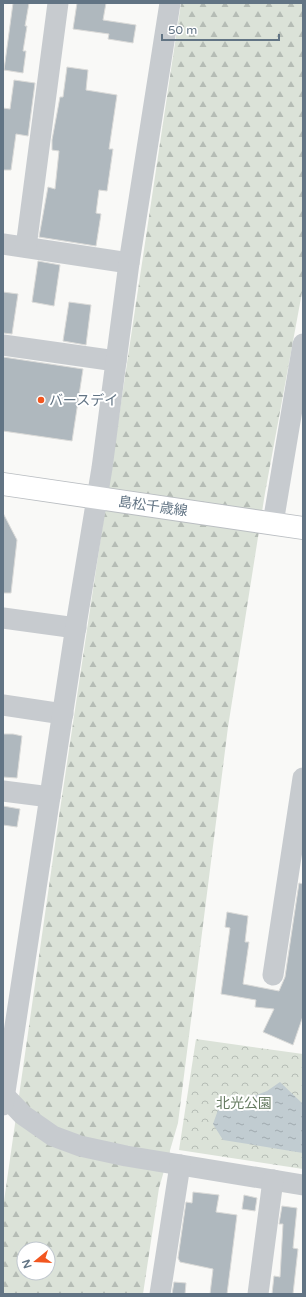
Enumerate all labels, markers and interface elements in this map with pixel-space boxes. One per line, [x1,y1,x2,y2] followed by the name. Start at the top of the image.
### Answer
[162,16,279,42] scale bar
[168,23,197,37] text: 50 m
[49,392,118,409] place label: バースデイ
[36,395,46,405] marker: バースデイ
[117,493,189,520] street label: 島松千歳線
[216,1095,272,1112] park label: 北光公園
[16,1241,56,1281] north arrow
[19,1258,35,1270] text: N

